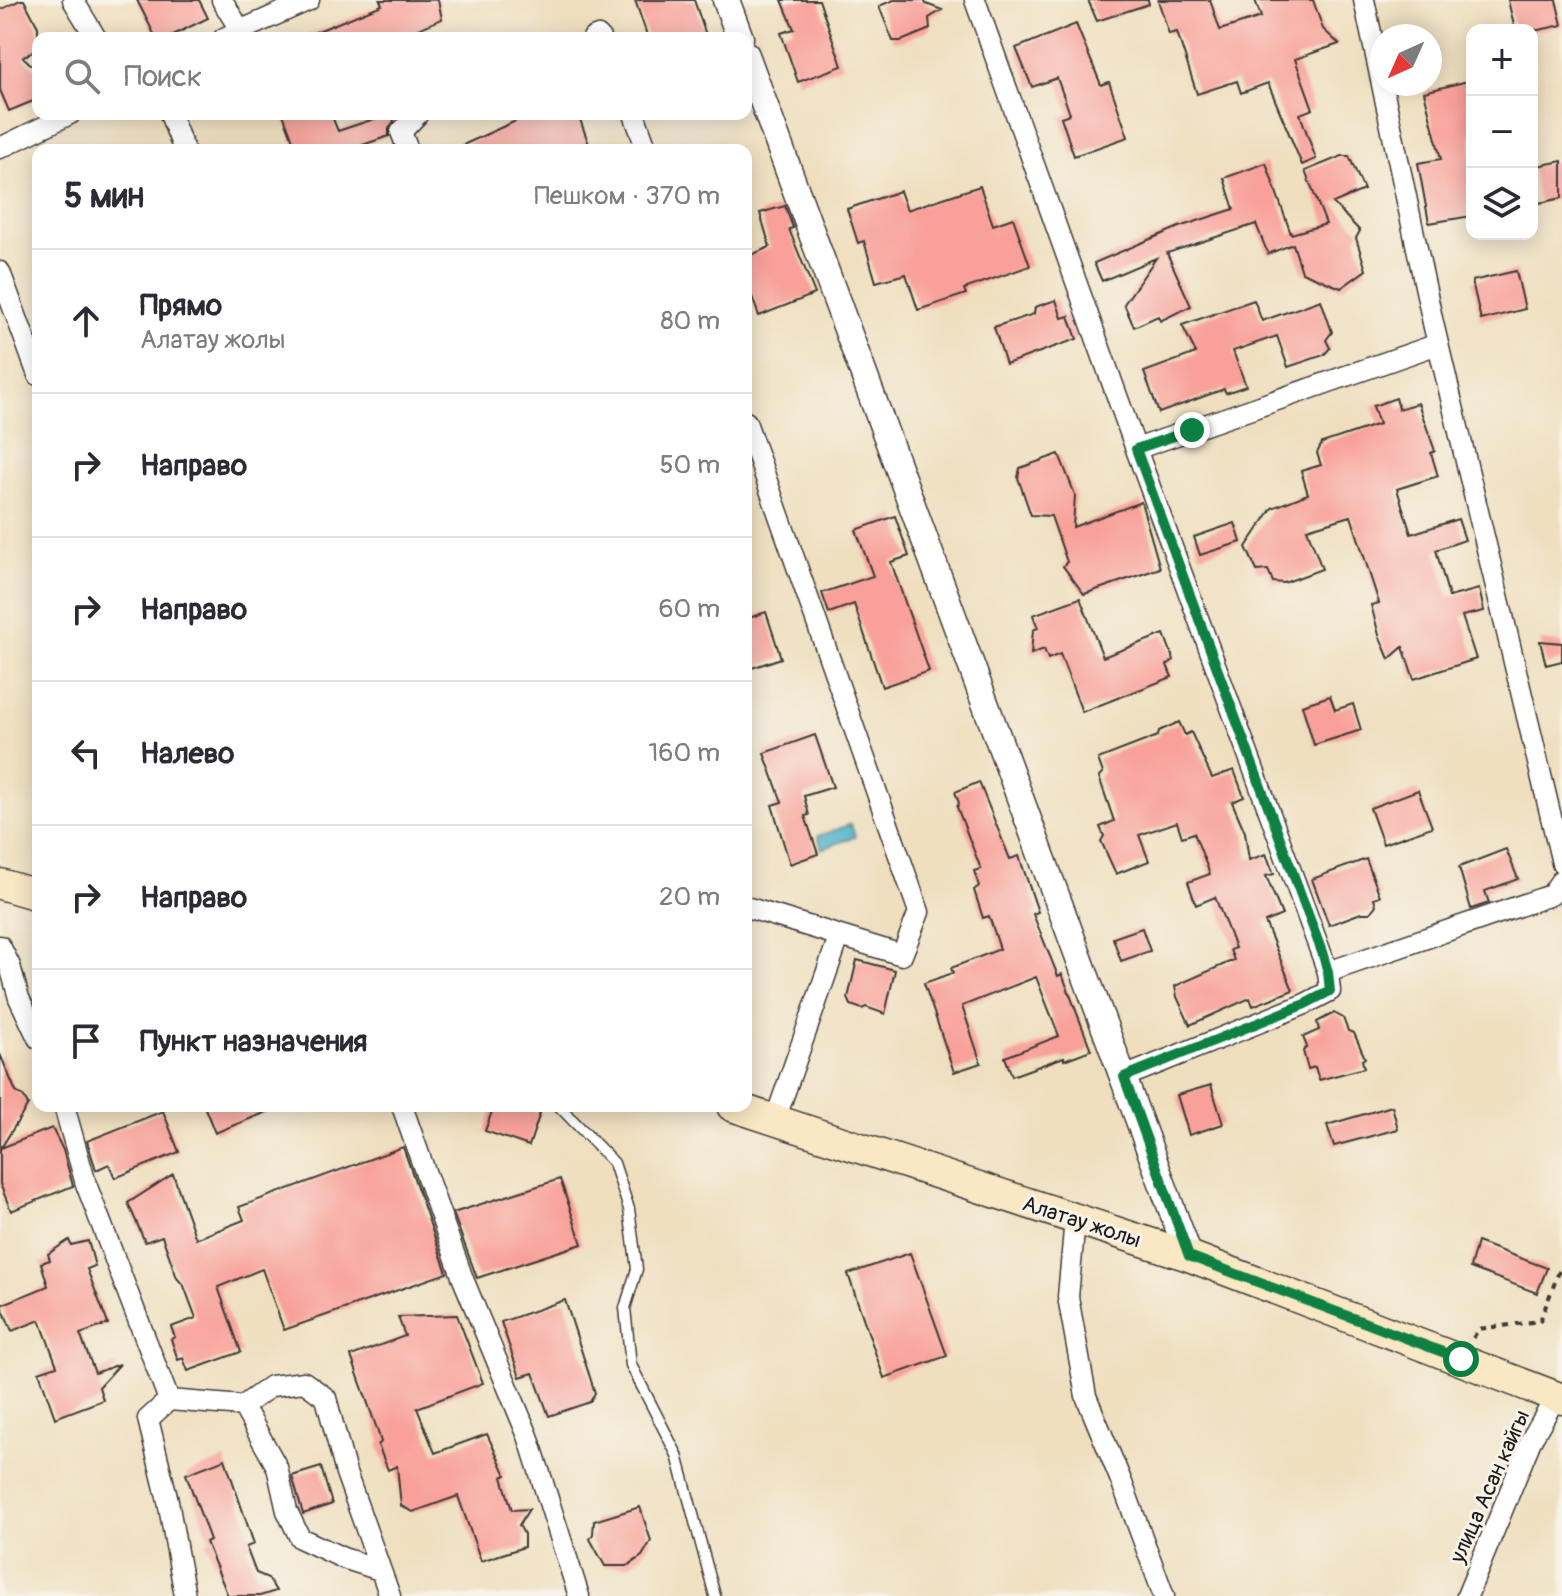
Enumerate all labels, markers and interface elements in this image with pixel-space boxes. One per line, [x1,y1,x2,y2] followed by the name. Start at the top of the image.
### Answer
[1370,24,1442,96] north arrow
[1466,24,1538,240] map controls
[1466,24,1538,96] button: +
[32,32,752,120] search box
[60,54,104,98] icon: search
[124,58,202,95] text: Поиск
[1466,96,1538,168] button: −
[1466,168,1538,240] button: layers
[64,175,144,218] text: 5 мин
[534,180,720,212] text: Пешком · 370 m
[140,287,222,324] text: Прямо
[64,299,108,343] icon: ahead
[660,305,720,337] text: 80 m
[140,324,286,356] text: Алатау жолы
[1174,412,1210,448] route end
[64,443,108,487] icon: right
[140,447,247,484] text: Направо
[659,449,720,481] text: 50 m
[64,587,108,631] icon: right
[140,591,247,628] text: Направо
[658,593,720,625] text: 60 m
[64,731,108,775] icon: left
[140,735,234,772] text: Налево
[648,737,720,769] text: 160 m
[64,875,108,919] icon: right
[140,879,247,916] text: Направо
[659,881,720,913] text: 20 m
[64,1019,108,1063] icon: arrive
[140,1023,367,1060] text: Пункт назначения
[1019,1190,1145,1254] street label: Алатау жолы
[1443,1341,1479,1377] route start
[1443,1405,1536,1568] street label: улица Асан кайгы

